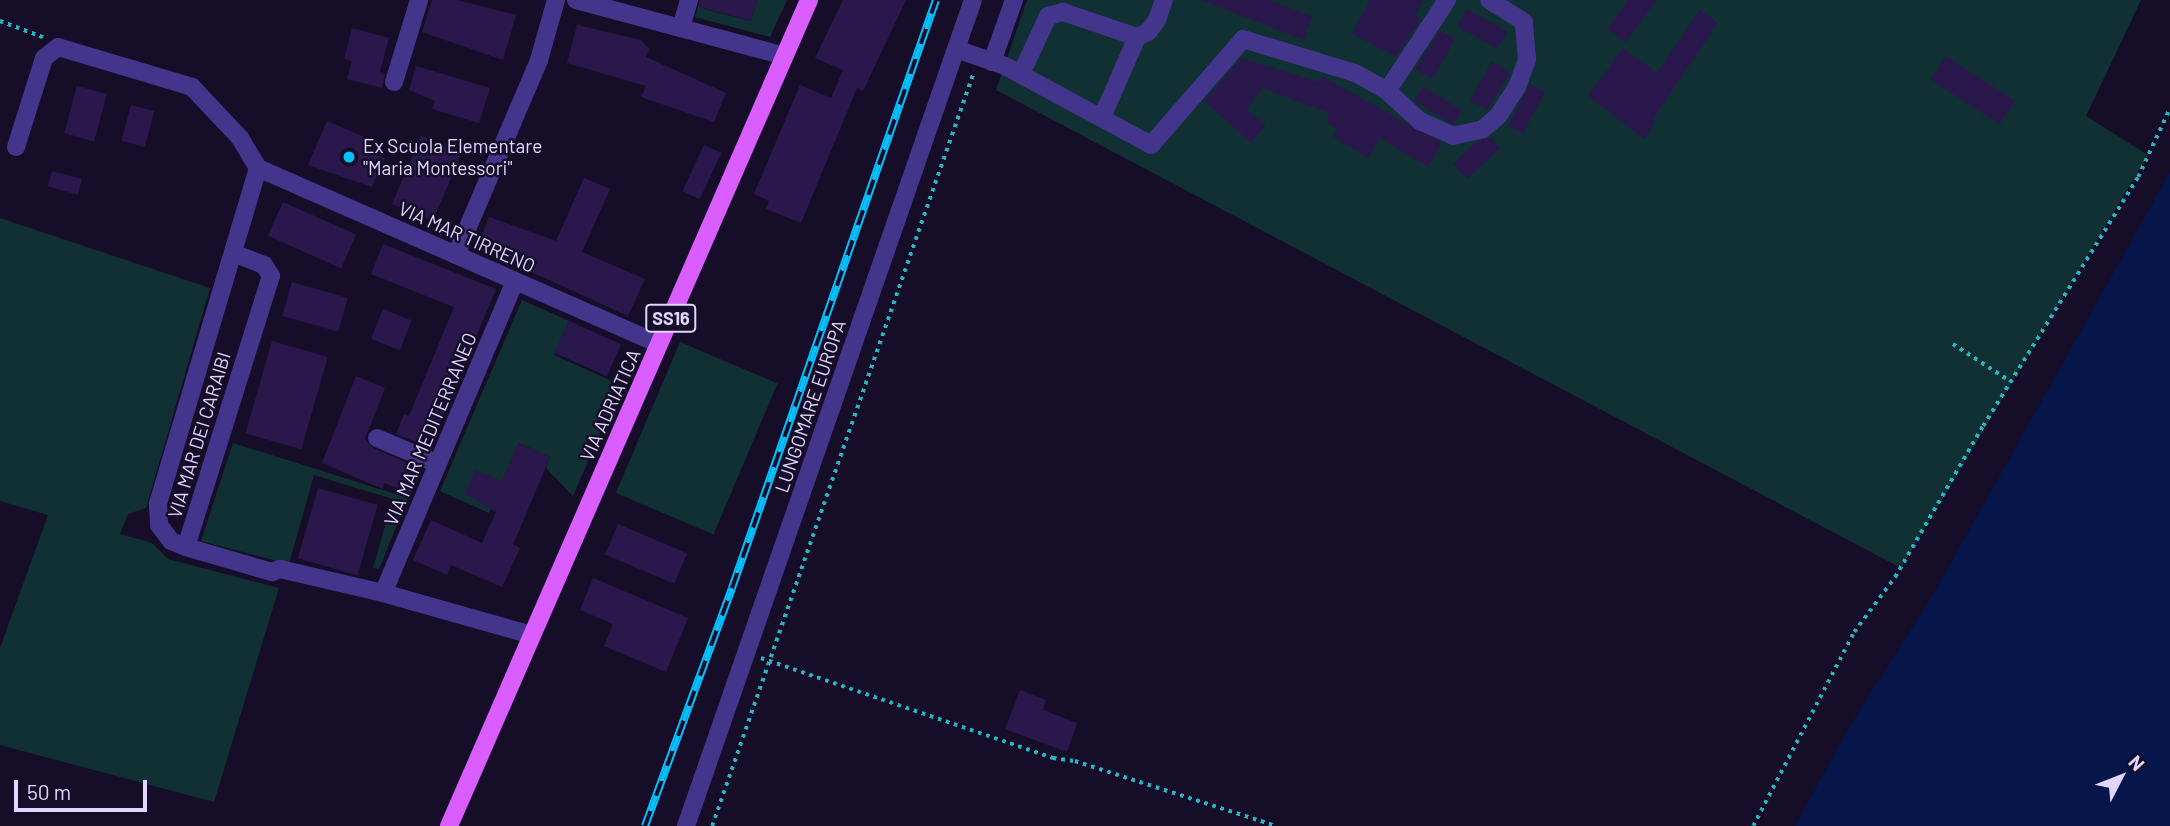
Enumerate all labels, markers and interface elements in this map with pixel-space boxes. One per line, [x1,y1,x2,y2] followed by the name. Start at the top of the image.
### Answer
[363,135,542,179] place label: Ex Scuola Elementare "Maria Montessori"
[341,149,357,165] marker: Ex Scuola Elementare "Maria Montessori"
[395,197,539,277] street label: VIA MAR TIRRENO
[645,304,697,332] road number: SS16
[770,317,850,495] street label: LUNGOMARE EUROPA
[379,329,481,529] street label: VIA MAR MEDITERRANEO
[575,345,645,465] street label: VIA ADRIATICA
[163,349,235,521] street label: VIA MAR DEI CARAIBI
[2086,742,2156,812] north arrow
[2124,750,2150,775] text: N
[18,766,150,810] scale bar
[27,779,71,804] text: 50 m

